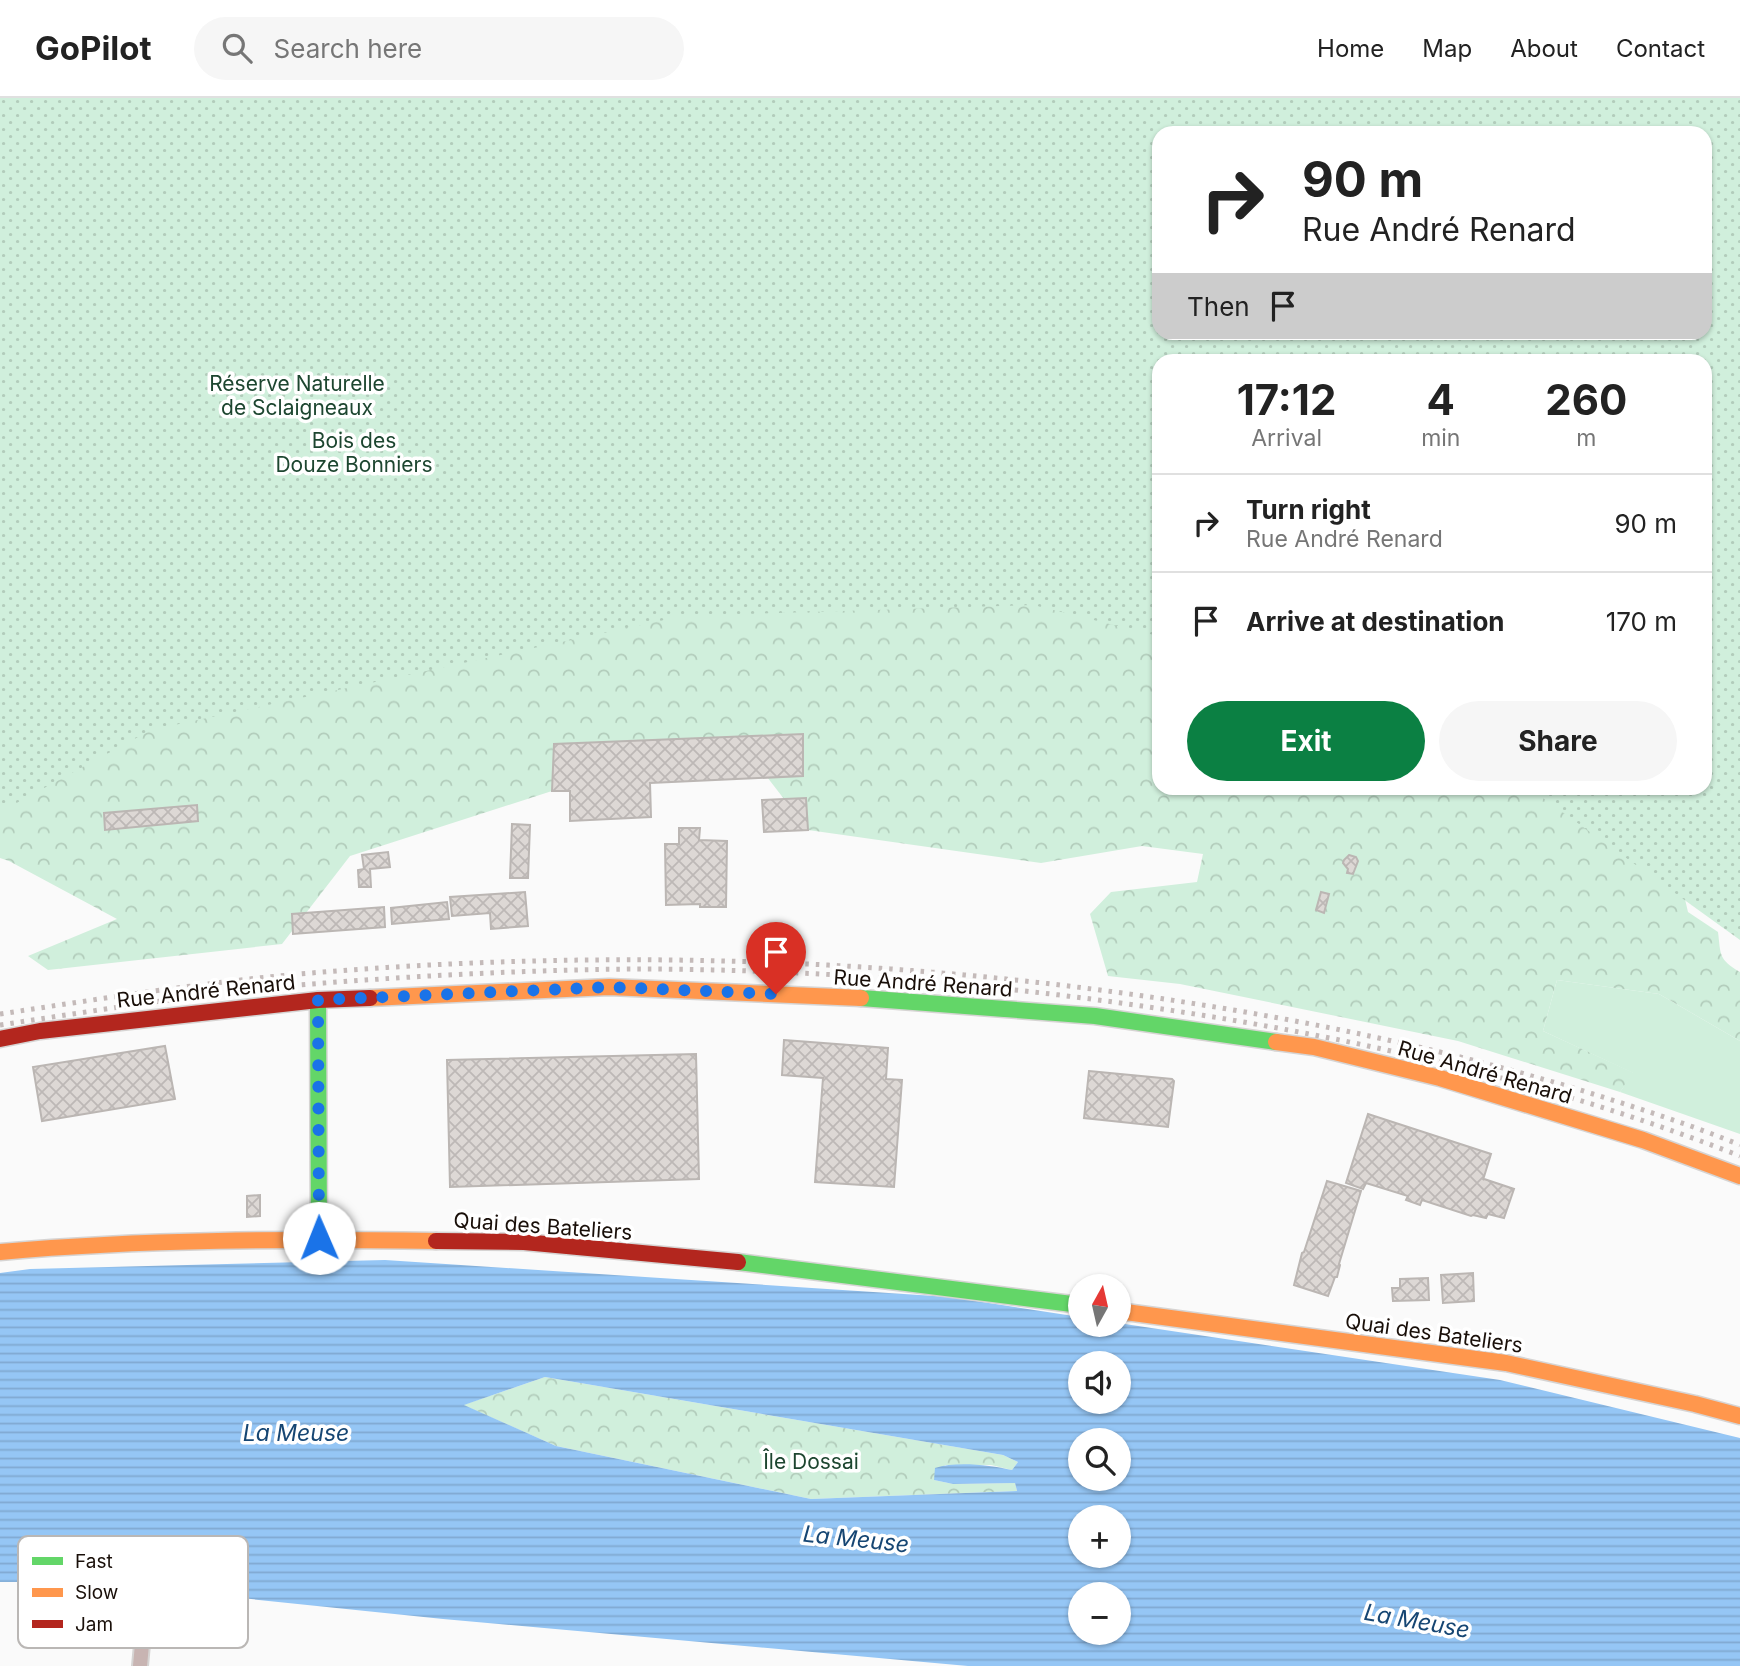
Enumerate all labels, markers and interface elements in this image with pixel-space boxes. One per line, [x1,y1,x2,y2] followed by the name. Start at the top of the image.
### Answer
[194,17,684,80] search box
[35,28,152,68] text: GoPilot
[218,29,256,67] icon: search
[274,33,422,64] text: Search here
[1317,34,1384,63] text: Home
[1422,34,1472,63] text: Map
[1510,34,1578,63] text: About
[1616,34,1705,63] text: Contact
[1302,150,1423,209] text: 90 m
[1187,154,1278,245] icon: right
[1302,210,1576,249] text: Rue André Renard
[1264,287,1302,325] icon: arrive
[1187,291,1250,322] text: Then
[209,371,385,420] park label: Réserve Naturelle de Sclaigneaux
[1237,374,1336,425] text: 17:12
[1427,374,1455,425] text: 4
[1545,374,1627,425] text: 260
[1251,424,1322,452] text: Arrival
[1421,424,1460,452] text: min
[1576,424,1596,452] text: m
[275,428,433,477] park label: Bois des Douze Bonniers
[1246,494,1371,525] text: Turn right
[1187,504,1225,542] icon: right
[1614,508,1677,539] text: 90 m
[1246,525,1443,553] text: Rue André Renard
[1187,602,1225,640] icon: arrive
[1246,606,1505,637] text: Arrive at destination
[1606,606,1677,637] text: 170 m
[1187,701,1425,781] button: Exit
[1439,701,1677,781] button: Share
[746,922,806,994] pin
[757,933,795,971] icon: arrive
[833,964,1013,1002] street label: Rue André Renard
[115,969,297,1013] street label: Rue André Renard
[1395,1035,1575,1109] street label: Rue André Renard
[282,1201,356,1275] position arrow
[453,1207,633,1245] street label: Quai des Bateliers
[1068,1274,1130,1337] north arrow
[1068,1274,1131,1645] map controls
[1344,1308,1524,1358] street label: Quai des Bateliers
[1068,1351,1131,1414] button: sound
[243,1419,349,1447] water label: La Meuse
[1068,1428,1131,1491] button: search
[762,1448,859,1474] park label: Île Dossai
[1068,1505,1131,1568] button: +
[802,1520,910,1558] water label: La Meuse
[18,1536,248,1648] legend
[75,1550,113,1573] text: Fast
[75,1581,118,1604] text: Slow
[1068,1582,1131,1645] button: −
[1362,1598,1472,1644] water label: La Meuse
[75,1613,113,1636] text: Jam

